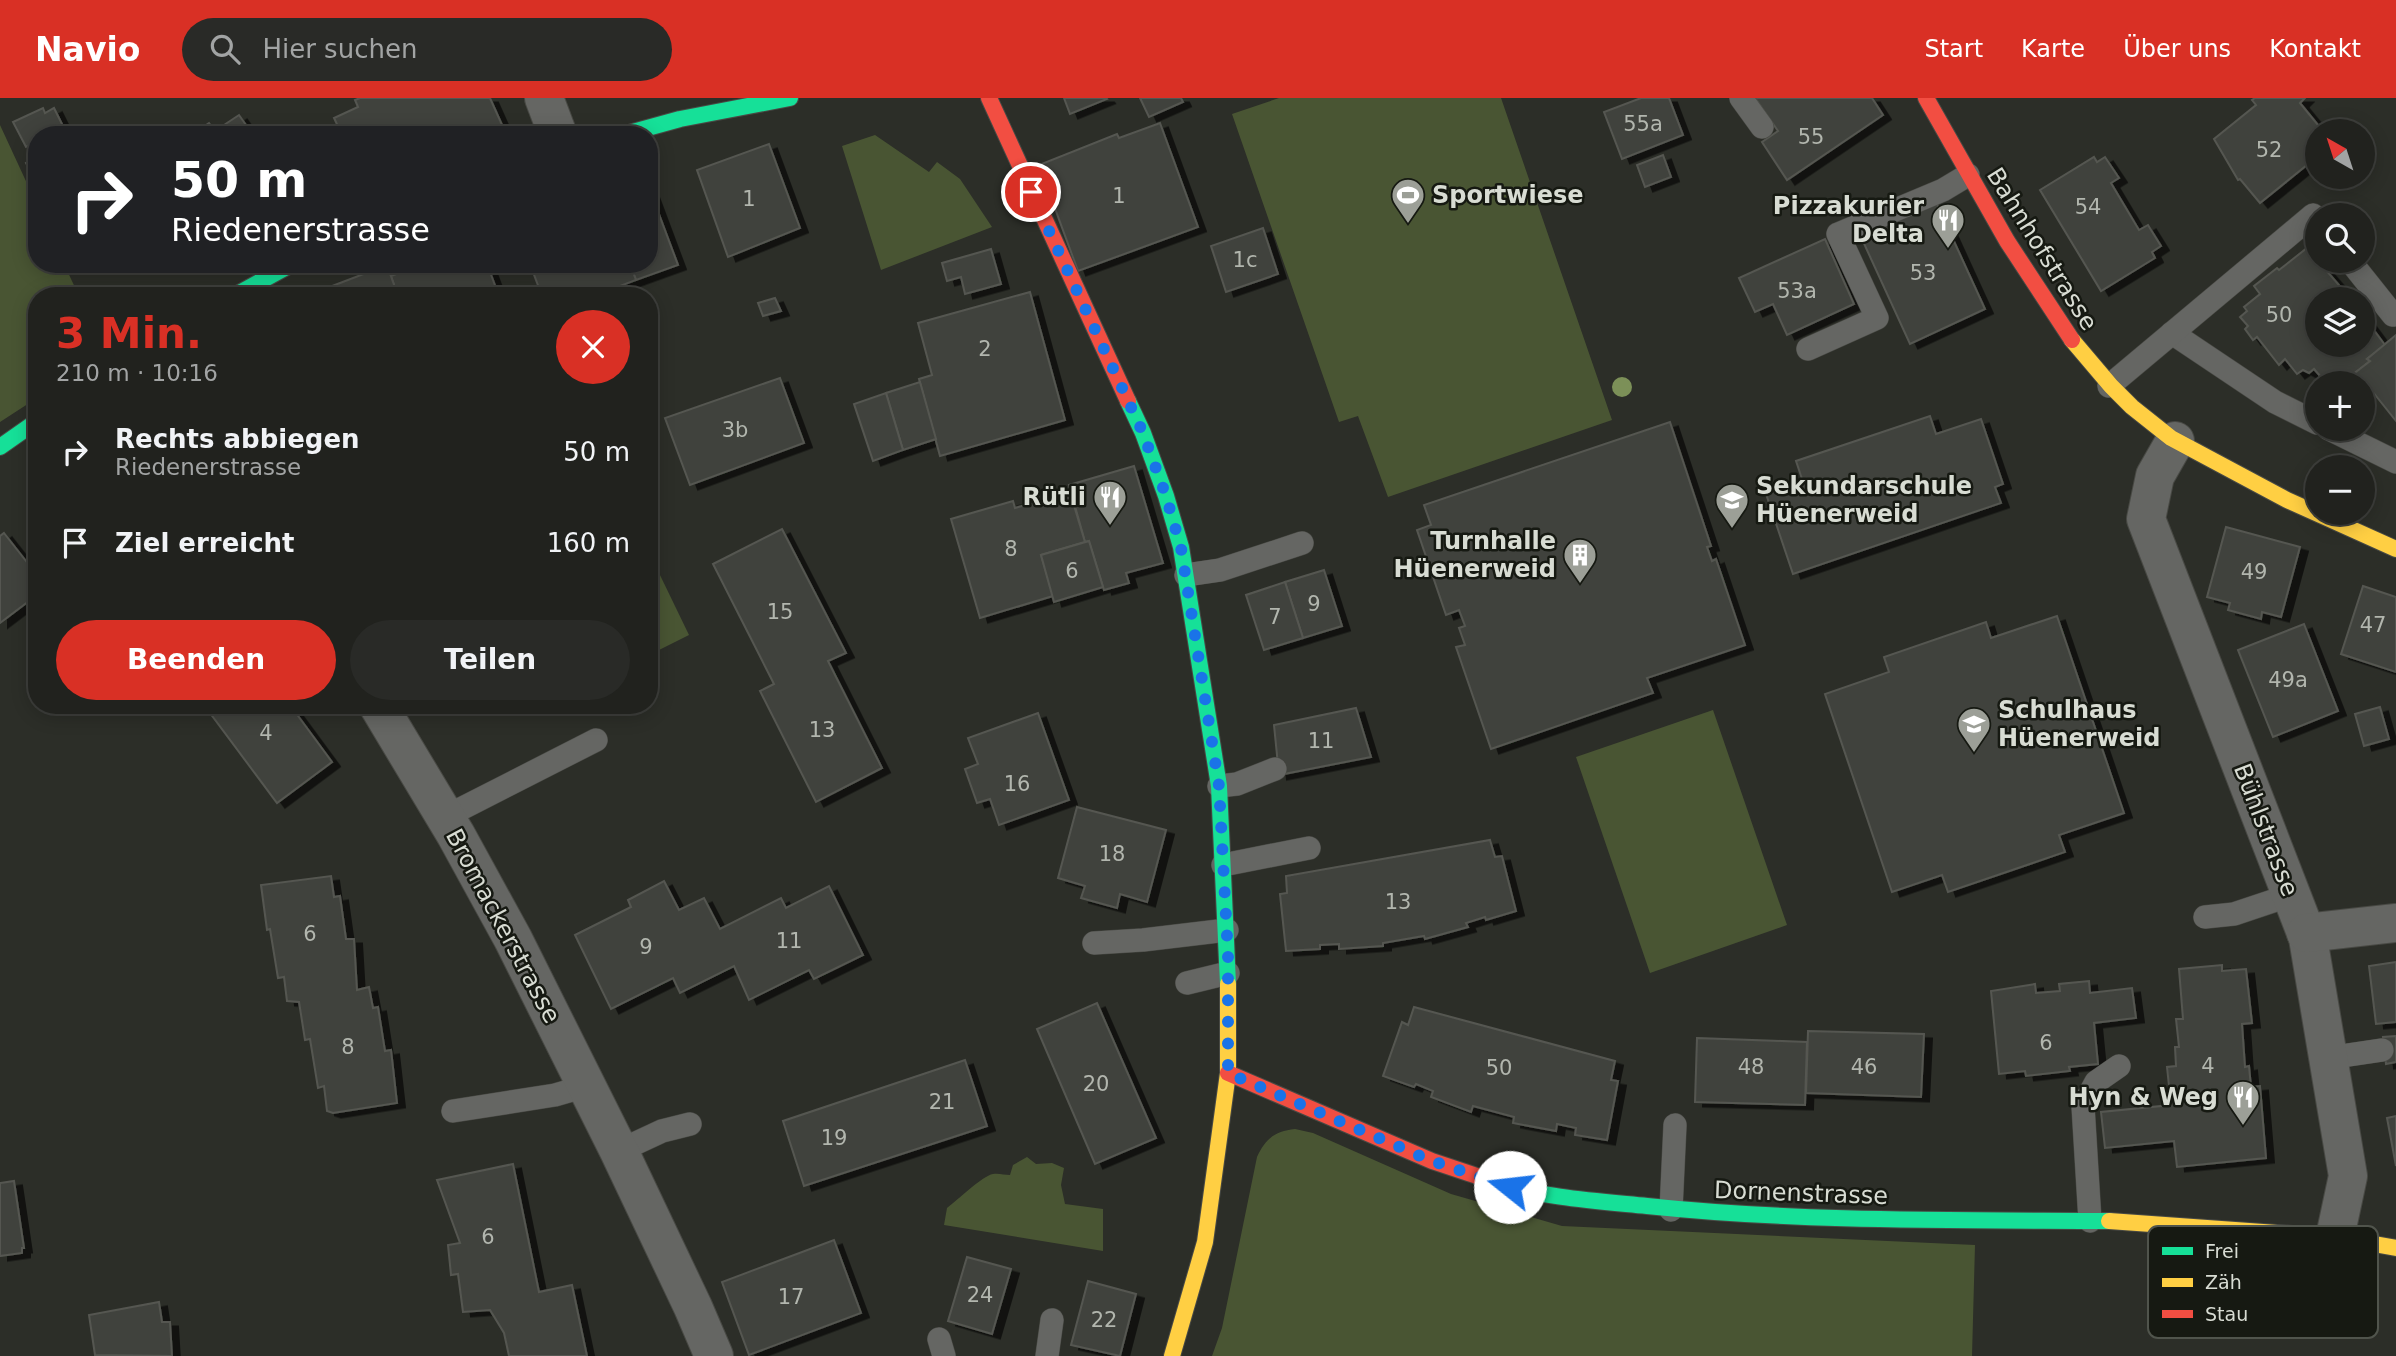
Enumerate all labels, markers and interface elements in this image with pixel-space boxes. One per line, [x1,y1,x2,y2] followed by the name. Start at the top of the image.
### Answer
[182,18,672,81] search box
[35,30,140,69] text: Navio
[206,30,244,68] icon: search
[262,34,417,64] text: Hier suchen
[1924,35,1983,63] text: Start
[2021,35,2085,63] text: Karte
[2123,35,2231,63] text: Über uns
[2269,35,2361,63] text: Kontakt
[1623,112,1663,136] house number: 55a
[2305,119,2375,189] north arrow
[2305,119,2375,525] map controls
[1798,125,1824,149] house number: 55
[2256,138,2282,162] house number: 52
[171,152,307,209] text: 50 m
[56,154,147,245] icon: right
[1001,162,1061,222] pin
[1981,163,2103,335] street label: Bahnhofstrasse
[1012,173,1050,211] icon: arrive
[1389,176,1427,225] sports icon: Sportwiese
[1432,181,1584,209] place label: Sportwiese
[1112,184,1126,208] house number: 1
[742,187,756,211] house number: 1
[1773,192,1924,248] place label: Pizzakurier Delta
[2075,195,2101,219] house number: 54
[1929,201,1967,250] restaurant icon: Pizzakurier Delta
[2305,203,2375,273] button: search
[171,211,430,249] text: Riedenerstrasse
[1233,248,1257,272] house number: 1c
[1910,261,1936,285] house number: 53
[1777,279,1817,303] house number: 53a
[2305,287,2375,357] button: layers
[2266,303,2292,327] house number: 50
[56,309,202,358] text: 3 Min.
[556,310,630,384] button: close
[978,337,992,361] house number: 2
[56,360,218,386] text: 210 m · 10:16
[2305,371,2375,441] button: +
[722,418,748,442] house number: 3b
[115,424,360,454] text: Rechts abbiegen
[56,433,94,471] icon: right
[563,437,630,467] text: 50 m
[115,454,301,480] text: Riedenerstrasse
[2305,455,2375,525] button: −
[1756,472,1972,528] place label: Sekundarschule Hüenerweid
[1091,478,1129,527] restaurant icon: Rütli
[1713,481,1751,530] school or university icon: Sekundarschule Hüenerweid
[1023,483,1086,511] place label: Rütli
[56,524,94,562] icon: arrive
[1393,527,1556,583] place label: Turnhalle Hüenerweid
[115,528,295,558] text: Ziel erreicht
[547,528,630,558] text: 160 m
[1561,536,1599,585] building icon: Turnhalle Hüenerweid
[1004,537,1018,561] house number: 8
[1065,559,1079,583] house number: 6
[2241,560,2267,584] house number: 49
[1307,592,1321,616] house number: 9
[767,600,793,624] house number: 15
[1268,605,1282,629] house number: 7
[2360,613,2386,637] house number: 47
[56,620,336,700] button: Beenden
[350,620,630,700] button: Teilen
[2268,668,2308,692] house number: 49a
[1998,696,2161,752] place label: Schulhaus Hüenerweid
[1955,705,1993,754] school or university icon: Schulhaus Hüenerweid
[809,718,835,742] house number: 13
[259,721,273,745] house number: 4
[1308,729,1334,753] house number: 11
[2228,760,2304,900] street label: Bühlstrasse
[1004,772,1030,796] house number: 16
[440,824,566,1028] street label: Bromackerstrasse
[1099,842,1125,866] house number: 18
[1385,890,1411,914] house number: 13
[303,922,317,946] house number: 6
[776,929,802,953] house number: 11
[639,935,653,959] house number: 9
[2039,1031,2053,1055] house number: 6
[341,1035,355,1059] house number: 8
[2201,1054,2215,1078] house number: 4
[1738,1055,1764,1079] house number: 48
[1851,1055,1877,1079] house number: 46
[1486,1056,1512,1080] house number: 50
[1083,1072,1109,1096] house number: 20
[2224,1078,2262,1127] restaurant icon: Hyn & Weg
[2068,1083,2218,1111] place label: Hyn & Weg
[929,1090,955,1114] house number: 21
[821,1126,847,1150] house number: 19
[1473,1150,1547,1224] position arrow
[1714,1176,1888,1210] street label: Dornenstrasse
[481,1225,495,1249] house number: 6
[2148,1226,2378,1338] legend
[2205,1240,2239,1262] text: Frei
[2205,1271,2242,1293] text: Zäh
[967,1283,993,1307] house number: 24
[778,1285,804,1309] house number: 17
[2205,1303,2248,1325] text: Stau
[1091,1308,1117,1332] house number: 22

